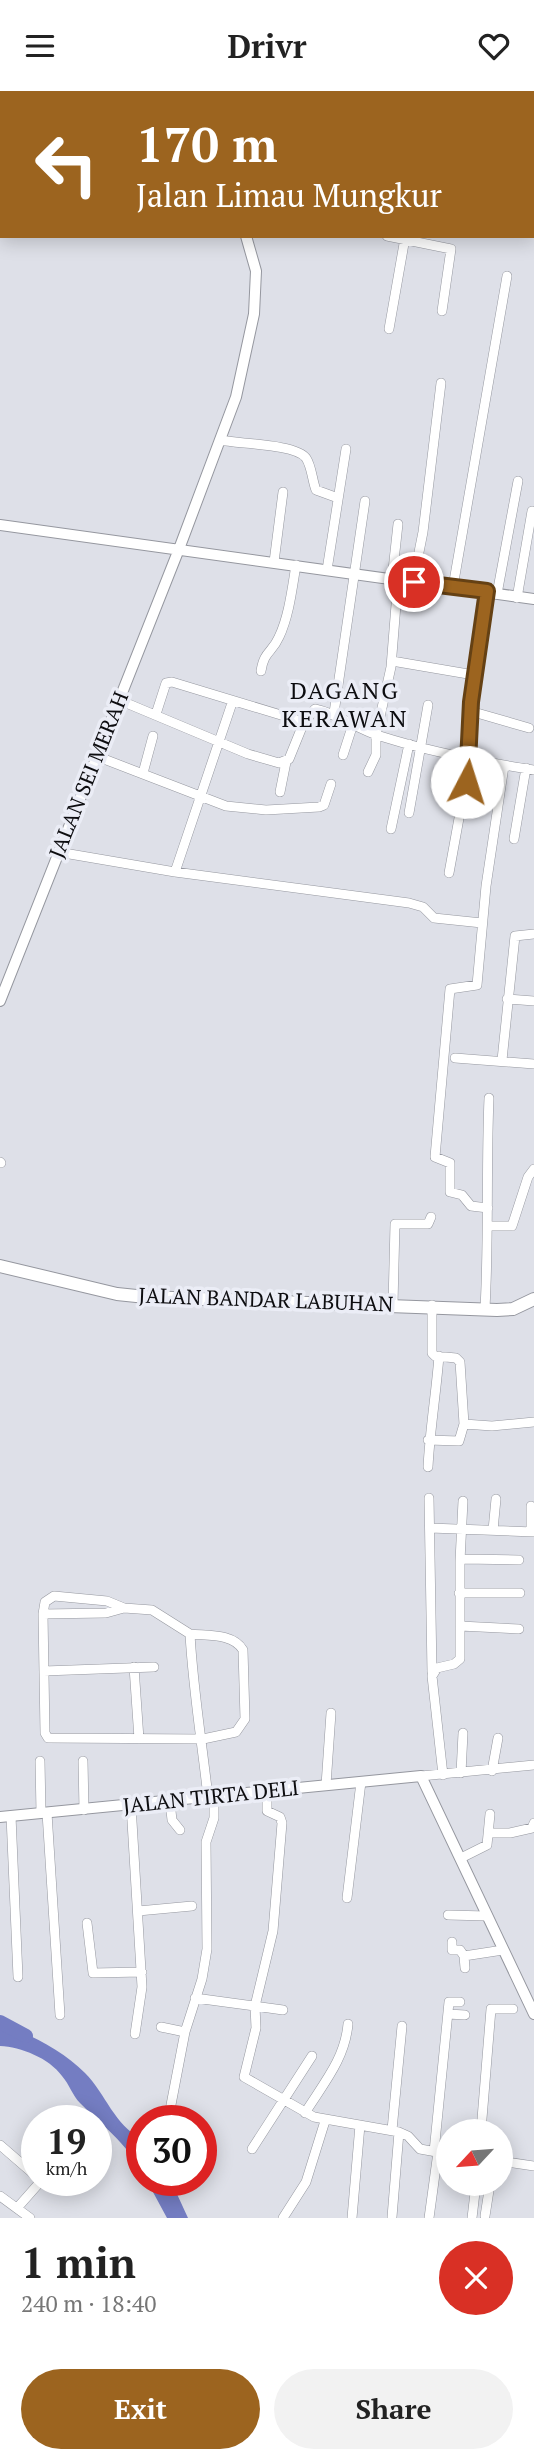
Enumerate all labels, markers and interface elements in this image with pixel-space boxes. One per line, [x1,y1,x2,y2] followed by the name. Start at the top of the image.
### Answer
[227,25,307,67] text: Drivr
[21,27,59,65] icon: menu
[475,27,513,65] icon: heart
[136,111,278,176] text: 170 m
[21,119,112,210] icon: left
[136,174,442,216] text: Jalan Limau Mungkur
[384,552,444,612] pin
[395,563,433,601] icon: arrive
[281,674,409,734] district label: DAGANG KERAWAN
[42,687,134,862] street label: JALAN SEI MERAH
[430,745,504,819] position arrow
[138,1281,394,1317] street label: JALAN BANDAR LABUHAN
[121,1773,300,1819] street label: JALAN TIRTA DELI
[126,2105,217,2196] speed limit sign: 30
[47,2118,86,2164] text: 19
[436,2119,513,2196] north arrow
[436,2119,513,2196] map controls
[46,2156,87,2180] text: km/h
[21,2234,136,2290] text: 1 min
[439,2241,513,2315] button: close
[21,2288,156,2319] text: 240 m · 18:40
[21,2369,260,2449] button: Exit
[274,2369,513,2449] button: Share

